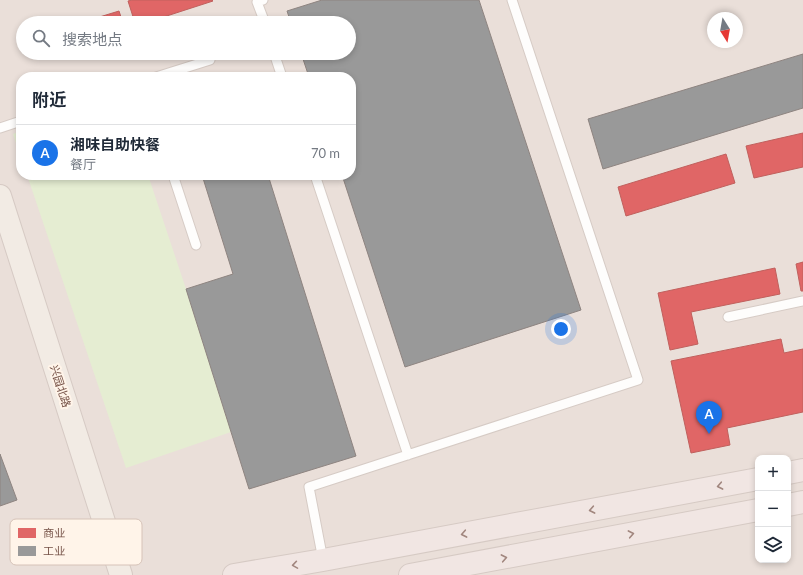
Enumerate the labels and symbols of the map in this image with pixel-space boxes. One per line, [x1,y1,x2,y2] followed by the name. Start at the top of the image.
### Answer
[707,12,743,48] north arrow
[551,319,571,339] your location
[48,363,74,409] street label: 兴园北路
[696,401,722,434] pin: A
[717,481,723,490] one-way arrow
[589,505,595,514] one-way arrow
[10,519,142,565] legend
[43,526,65,539] text: 商业
[461,529,467,538] one-way arrow
[628,530,634,539] one-way arrow
[43,544,65,557] text: 工业
[500,554,507,562] one-way arrow
[292,560,298,569] one-way arrow

